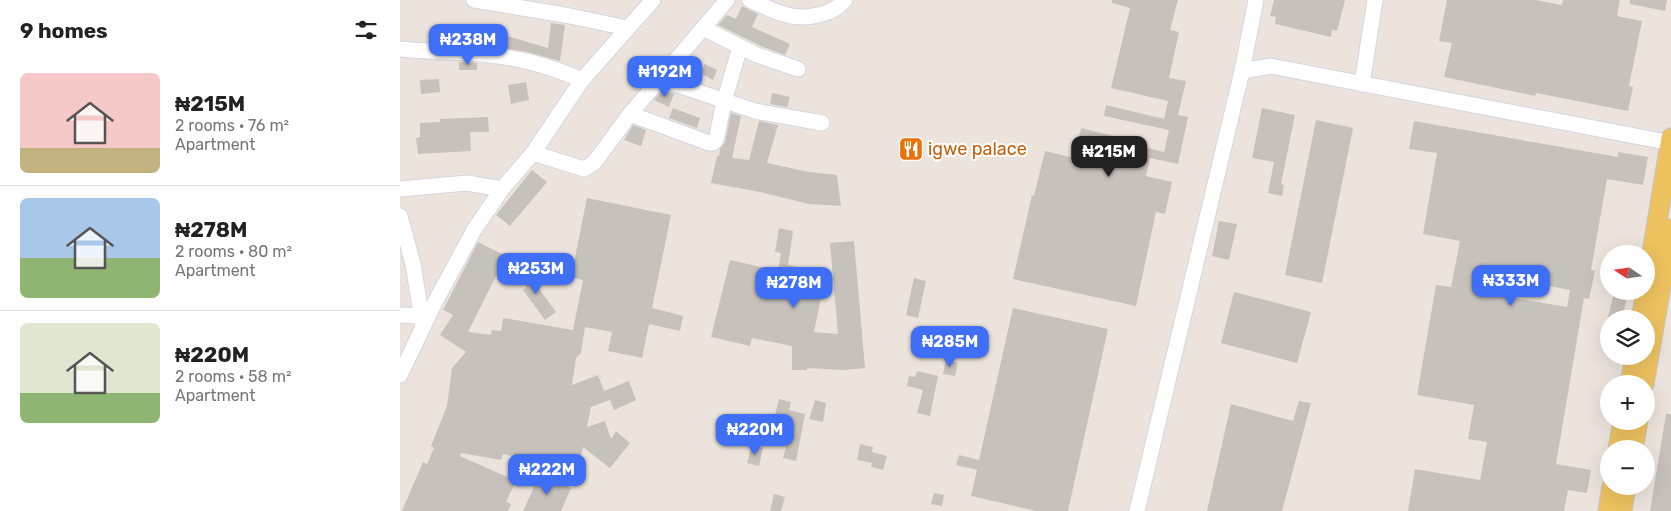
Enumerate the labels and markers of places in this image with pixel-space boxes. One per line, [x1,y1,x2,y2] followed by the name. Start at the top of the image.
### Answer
[433,23,503,66] pin: ₦238M
[630,56,700,98] pin: ₦192M
[898,136,924,162] restaurant icon: igwe palace
[1074,136,1144,178] pin: ₦215M
[928,138,1027,160] place label: igwe palace
[501,252,571,295] pin: ₦253M
[1476,264,1546,307] pin: ₦333M
[759,266,829,309] pin: ₦278M
[915,326,985,368] pin: ₦285M
[720,414,790,456] pin: ₦220M
[512,454,582,496] pin: ₦222M

